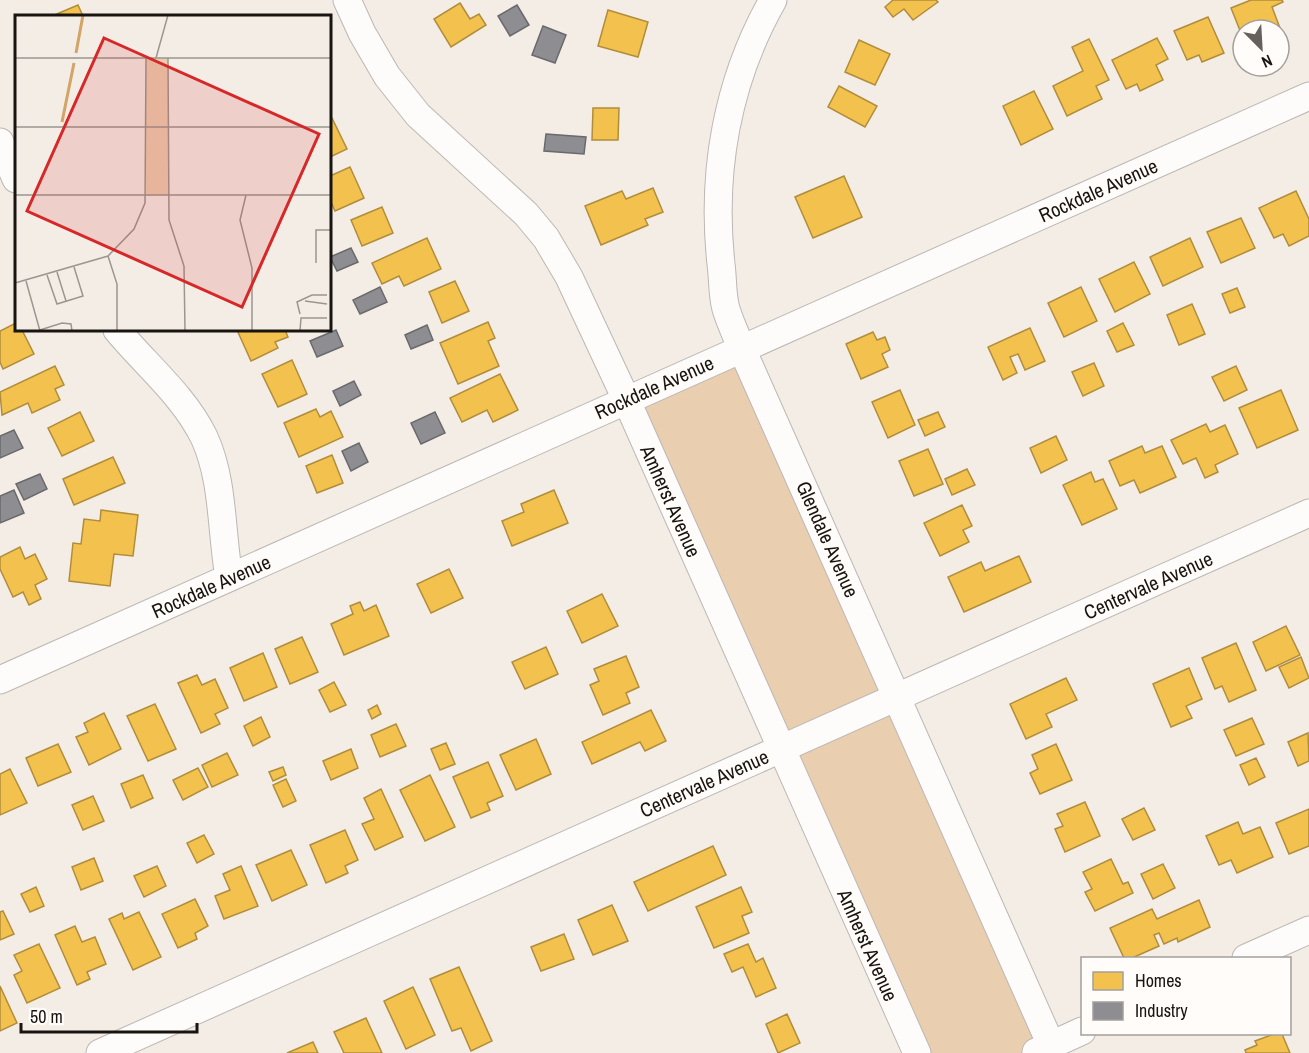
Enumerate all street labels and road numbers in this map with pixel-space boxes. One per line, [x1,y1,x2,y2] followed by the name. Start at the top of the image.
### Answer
[1034,152,1162,228] street label: Rockdale Avenue
[590,349,718,425] street label: Rockdale Avenue
[634,440,708,561] street label: Amherst Avenue
[790,477,866,601] street label: Glendale Avenue
[1079,545,1217,625] street label: Centervale Avenue
[147,548,275,624] street label: Rockdale Avenue
[635,743,773,823] street label: Centervale Avenue
[831,884,905,1005] street label: Amherst Avenue

